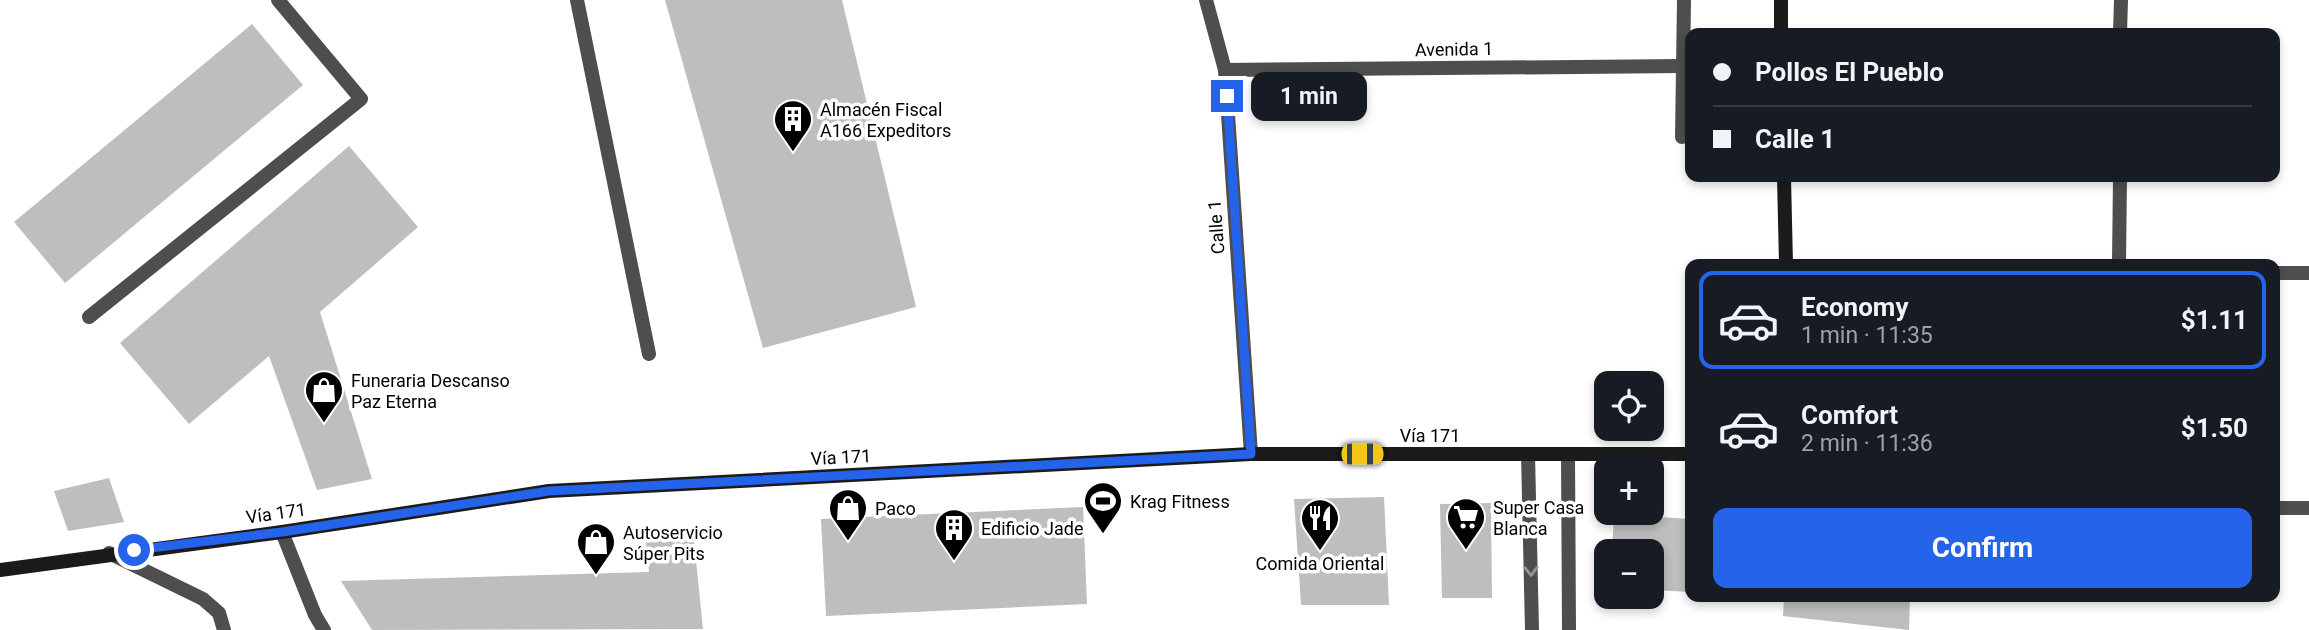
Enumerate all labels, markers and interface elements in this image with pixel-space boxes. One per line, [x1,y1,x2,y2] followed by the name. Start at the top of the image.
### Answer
[1415,38,1493,60] street label: Avenida 1
[1755,57,1944,87] text: Pollos El Pueblo
[1252,72,1367,120] callout: 1 min
[1211,80,1243,112] route end
[1280,83,1338,110] text: 1 min
[772,98,814,153] building icon: Almacén Fiscal A166 Expeditors
[820,99,951,141] place label: Almacén Fiscal A166 Expeditors
[1755,124,1835,154] text: Calle 1
[1204,199,1228,255] street label: Calle 1
[1717,289,1780,352] icon: car
[1801,292,1908,322] text: Economy
[2181,305,2248,335] text: $1.11
[1801,322,1933,349] text: 1 min · 11:35
[303,369,345,424] shop icon: Funeraria Descanso Paz Eterna
[351,370,510,412] place label: Funeraria Descanso Paz Eterna
[1594,371,1664,609] map controls
[1594,371,1664,441] button: locate
[1717,397,1780,460] icon: car
[1801,400,1898,430] text: Comfort
[2181,413,2248,443] text: $1.50
[1400,425,1460,446] street label: Vía 171
[1801,430,1933,457] text: 2 min · 11:36
[1342,444,1384,465] car
[810,445,872,469] street label: Vía 171
[1594,455,1664,525] button: +
[1082,480,1124,535] sports icon: Krag Fitness
[827,487,869,542] shop icon: Paco
[1130,491,1230,512] place label: Krag Fitness
[1445,496,1487,551] supermarket icon: Super Casa Blanca
[1299,497,1341,552] restaurant icon: Comida Oriental
[1493,497,1584,539] place label: Super Casa Blanca
[245,498,307,528] street label: Vía 171
[875,498,916,519] place label: Paco
[933,507,975,562] building icon: Edificio Jade
[1713,508,2252,588] button: Confirm
[981,518,1084,539] place label: Edificio Jade
[575,521,617,576] shop icon: Autoservicio Súper Pits
[623,522,723,564] place label: Autoservicio Súper Pits
[118,534,150,566] route start
[1594,539,1664,609] button: −
[1256,553,1384,574] place label: Comida Oriental
[1523,567,1539,577] one-way arrow

